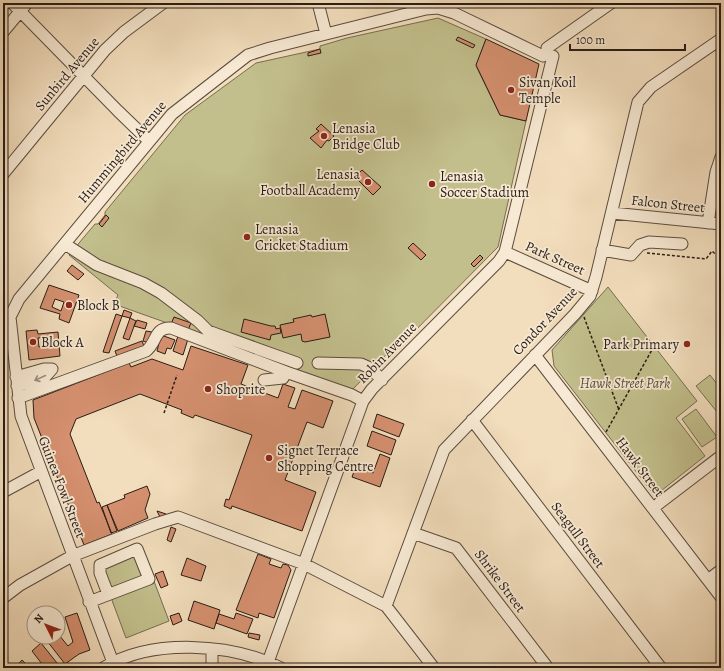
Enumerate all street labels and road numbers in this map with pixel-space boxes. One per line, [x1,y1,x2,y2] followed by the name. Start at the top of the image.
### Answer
[30,33,104,115] street label: Sunbird Avenue
[73,97,171,207] street label: Hummingbird Avenue
[630,191,706,217] street label: Falcon Street
[522,236,588,280] street label: Park Street
[508,283,582,359] street label: Condor Avenue
[353,318,421,388] street label: Robin Avenue
[34,433,90,541] street label: Guinea Fowl Street
[611,433,669,501] street label: Hawk Street
[547,498,609,572] street label: Seagull Street
[470,546,530,617] street label: Shrike Street

